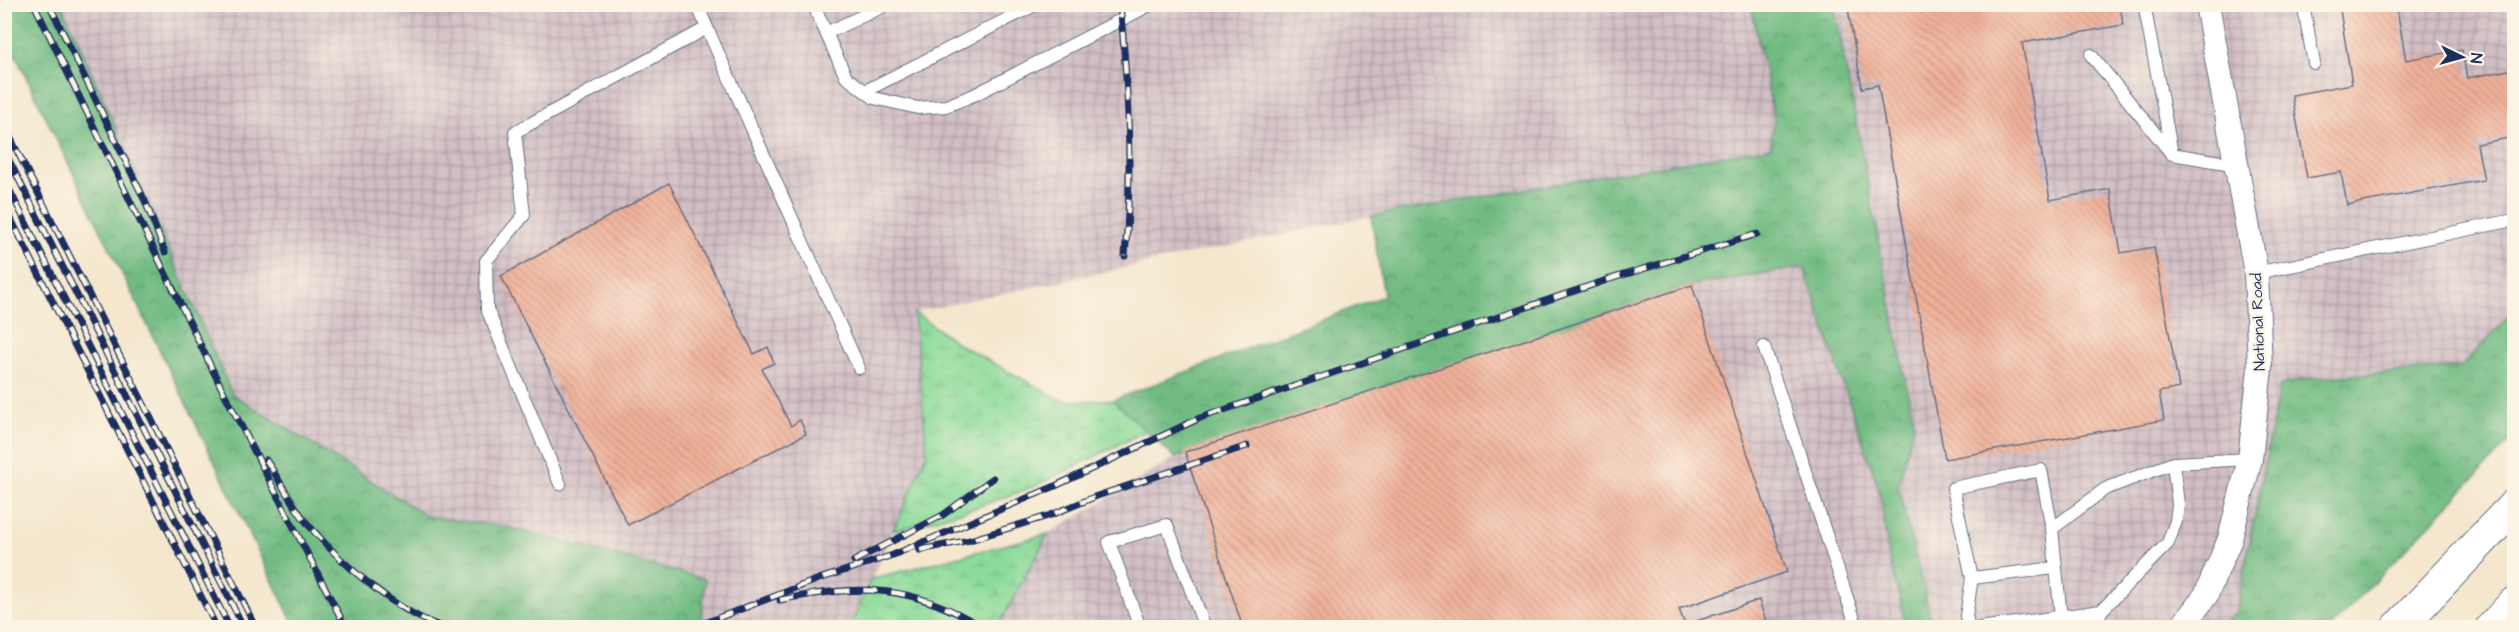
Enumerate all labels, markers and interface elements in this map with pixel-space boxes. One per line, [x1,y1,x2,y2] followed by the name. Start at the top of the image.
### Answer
[2432,27,2492,87] north arrow
[2465,52,2487,64] text: N
[2245,273,2271,371] street label: National Road

